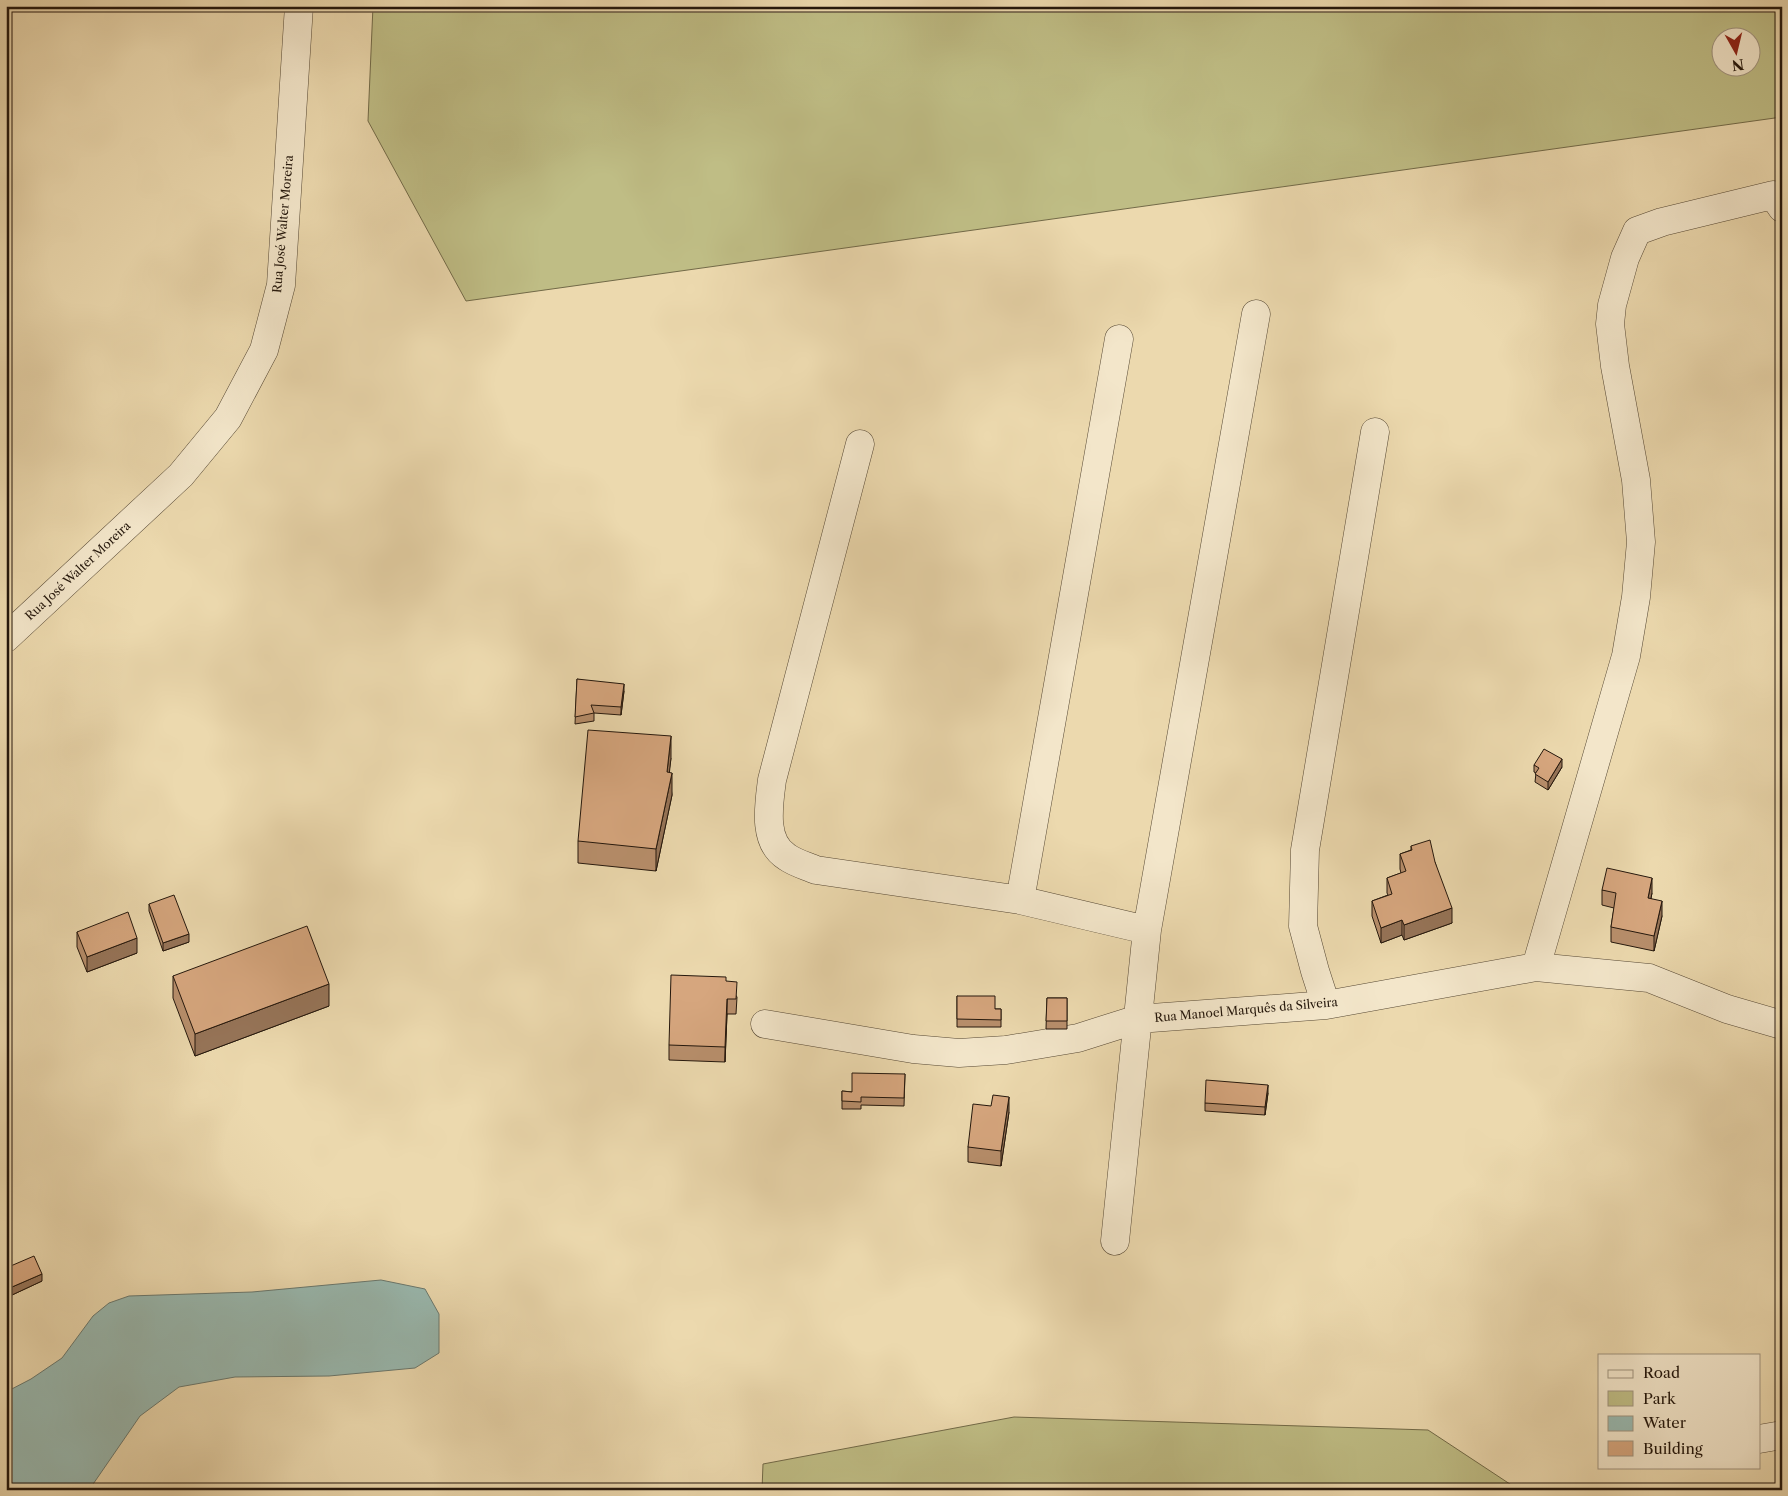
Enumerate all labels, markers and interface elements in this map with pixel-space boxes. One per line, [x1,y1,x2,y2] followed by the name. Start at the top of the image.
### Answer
[1710,28,1760,78] north arrow
[1731,55,1745,75] text: N
[269,154,296,294] street label: Rua José Walter Moreira
[22,517,134,623] street label: Rua José Walter Moreira
[1154,994,1339,1025] street label: Rua Manoel Marquês da Silveira
[1598,1354,1760,1468] legend
[1643,1363,1680,1382] text: Road
[1643,1389,1677,1408] text: Park
[1642,1413,1687,1432] text: Water
[1643,1439,1703,1458] text: Building

